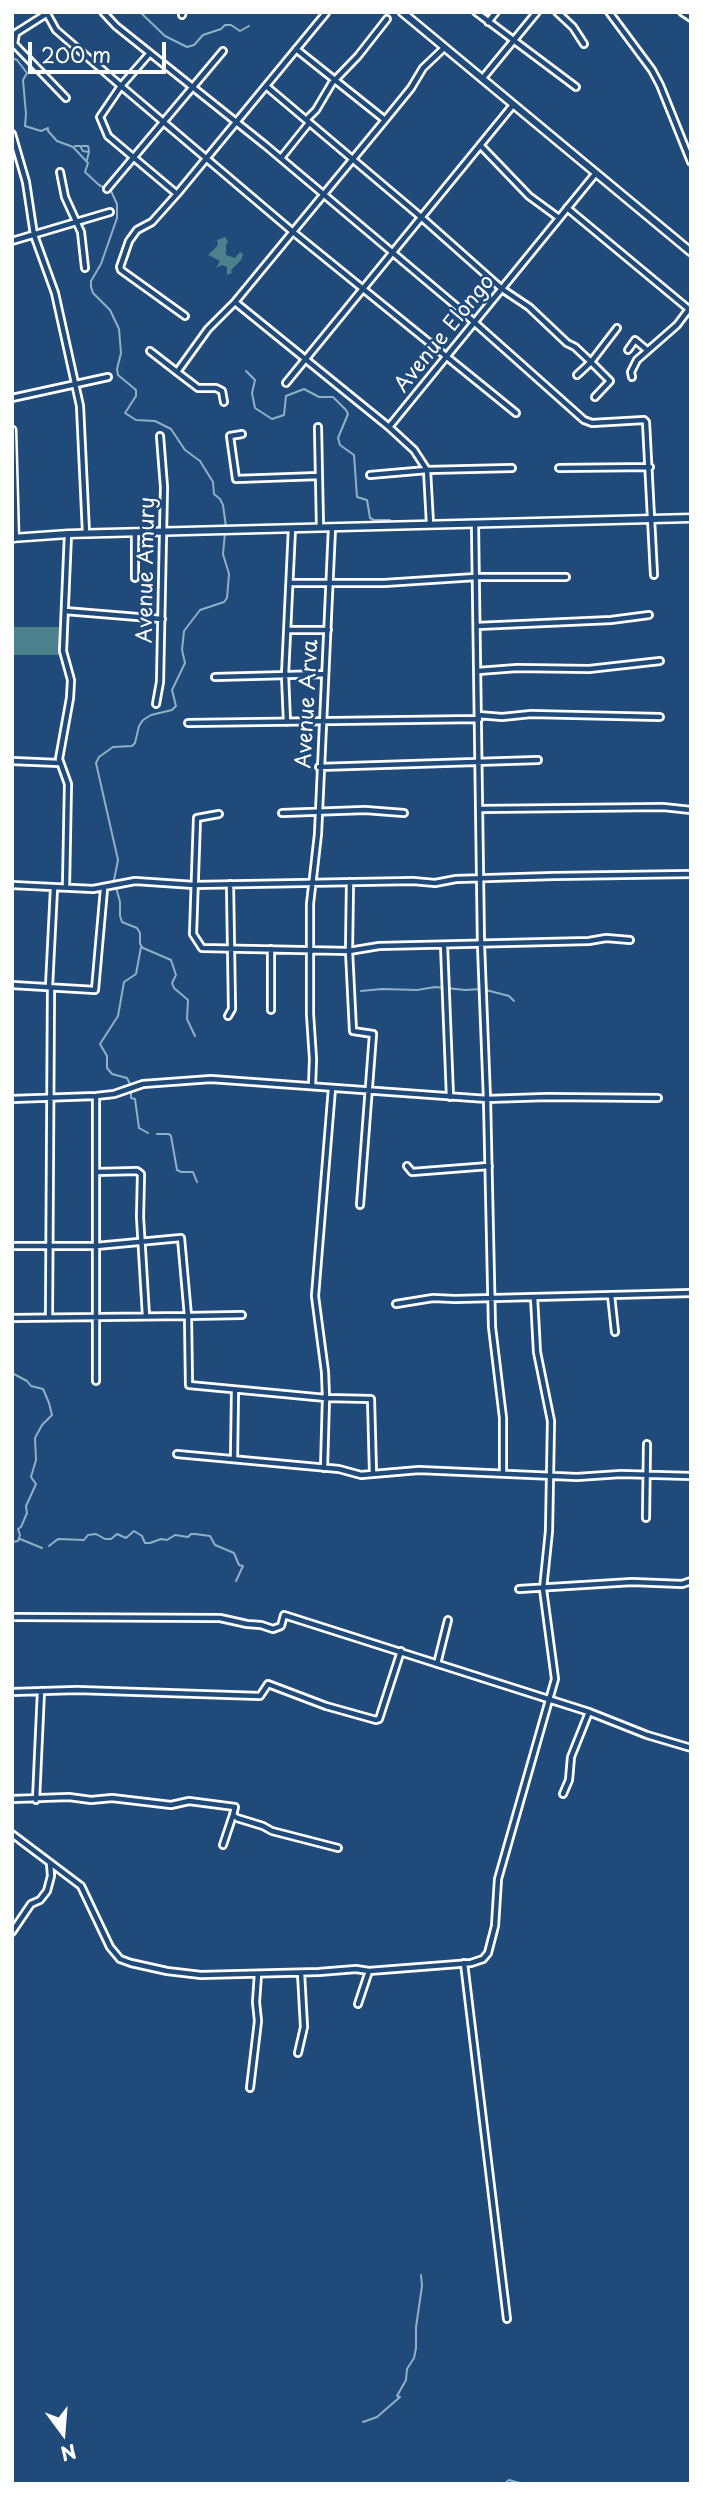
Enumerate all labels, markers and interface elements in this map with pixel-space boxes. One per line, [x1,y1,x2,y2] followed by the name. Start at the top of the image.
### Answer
[32,28,170,72] scale bar
[41,38,111,70] text: 200 m
[390,270,500,398] street label: Avenue Elongo
[133,497,161,643] street label: Avenue Amury
[292,639,324,769] street label: Avenue Arva
[28,2398,98,2468] north arrow
[58,2438,80,2469] text: N

